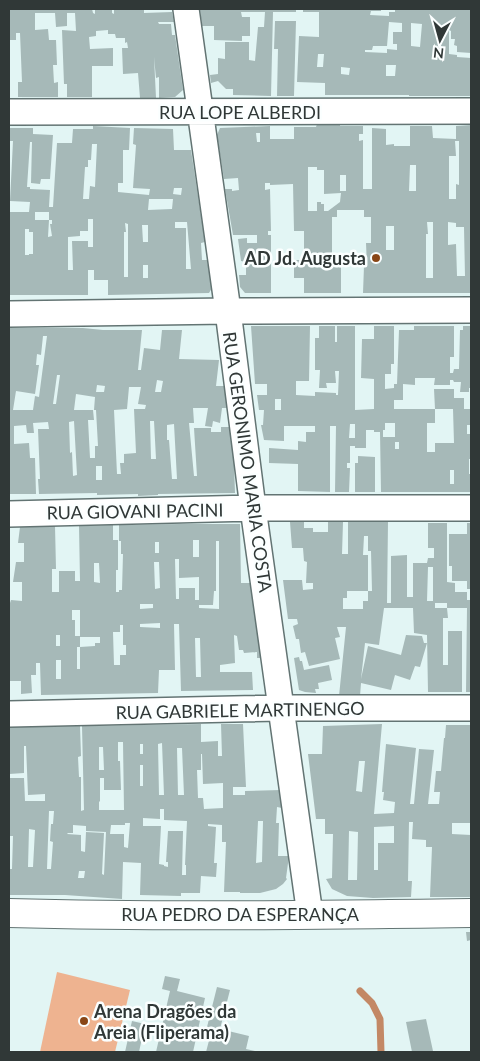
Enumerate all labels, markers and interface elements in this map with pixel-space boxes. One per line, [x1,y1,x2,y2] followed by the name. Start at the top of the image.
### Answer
[415,15,465,65] north arrow
[432,44,445,62] text: N
[159,101,321,123] street label: RUA LOPE ALBERDI
[243,247,366,269] place label: AD Jd. Augusta
[370,252,382,264] marker: AD Jd. Augusta
[219,330,277,594] street label: RUA GERONIMO MARIA COSTA
[46,498,224,524] street label: RUA GIOVANI PACINI
[115,697,365,723] street label: RUA GABRIELE MARTINENGO
[121,903,360,925] street label: RUA PEDRO DA ESPERANÇA
[93,1000,236,1043] place label: Arena Dragões da Areia (Fliperama)
[78,1015,90,1027] marker: Arena Dragões da Areia (Fliperama)

